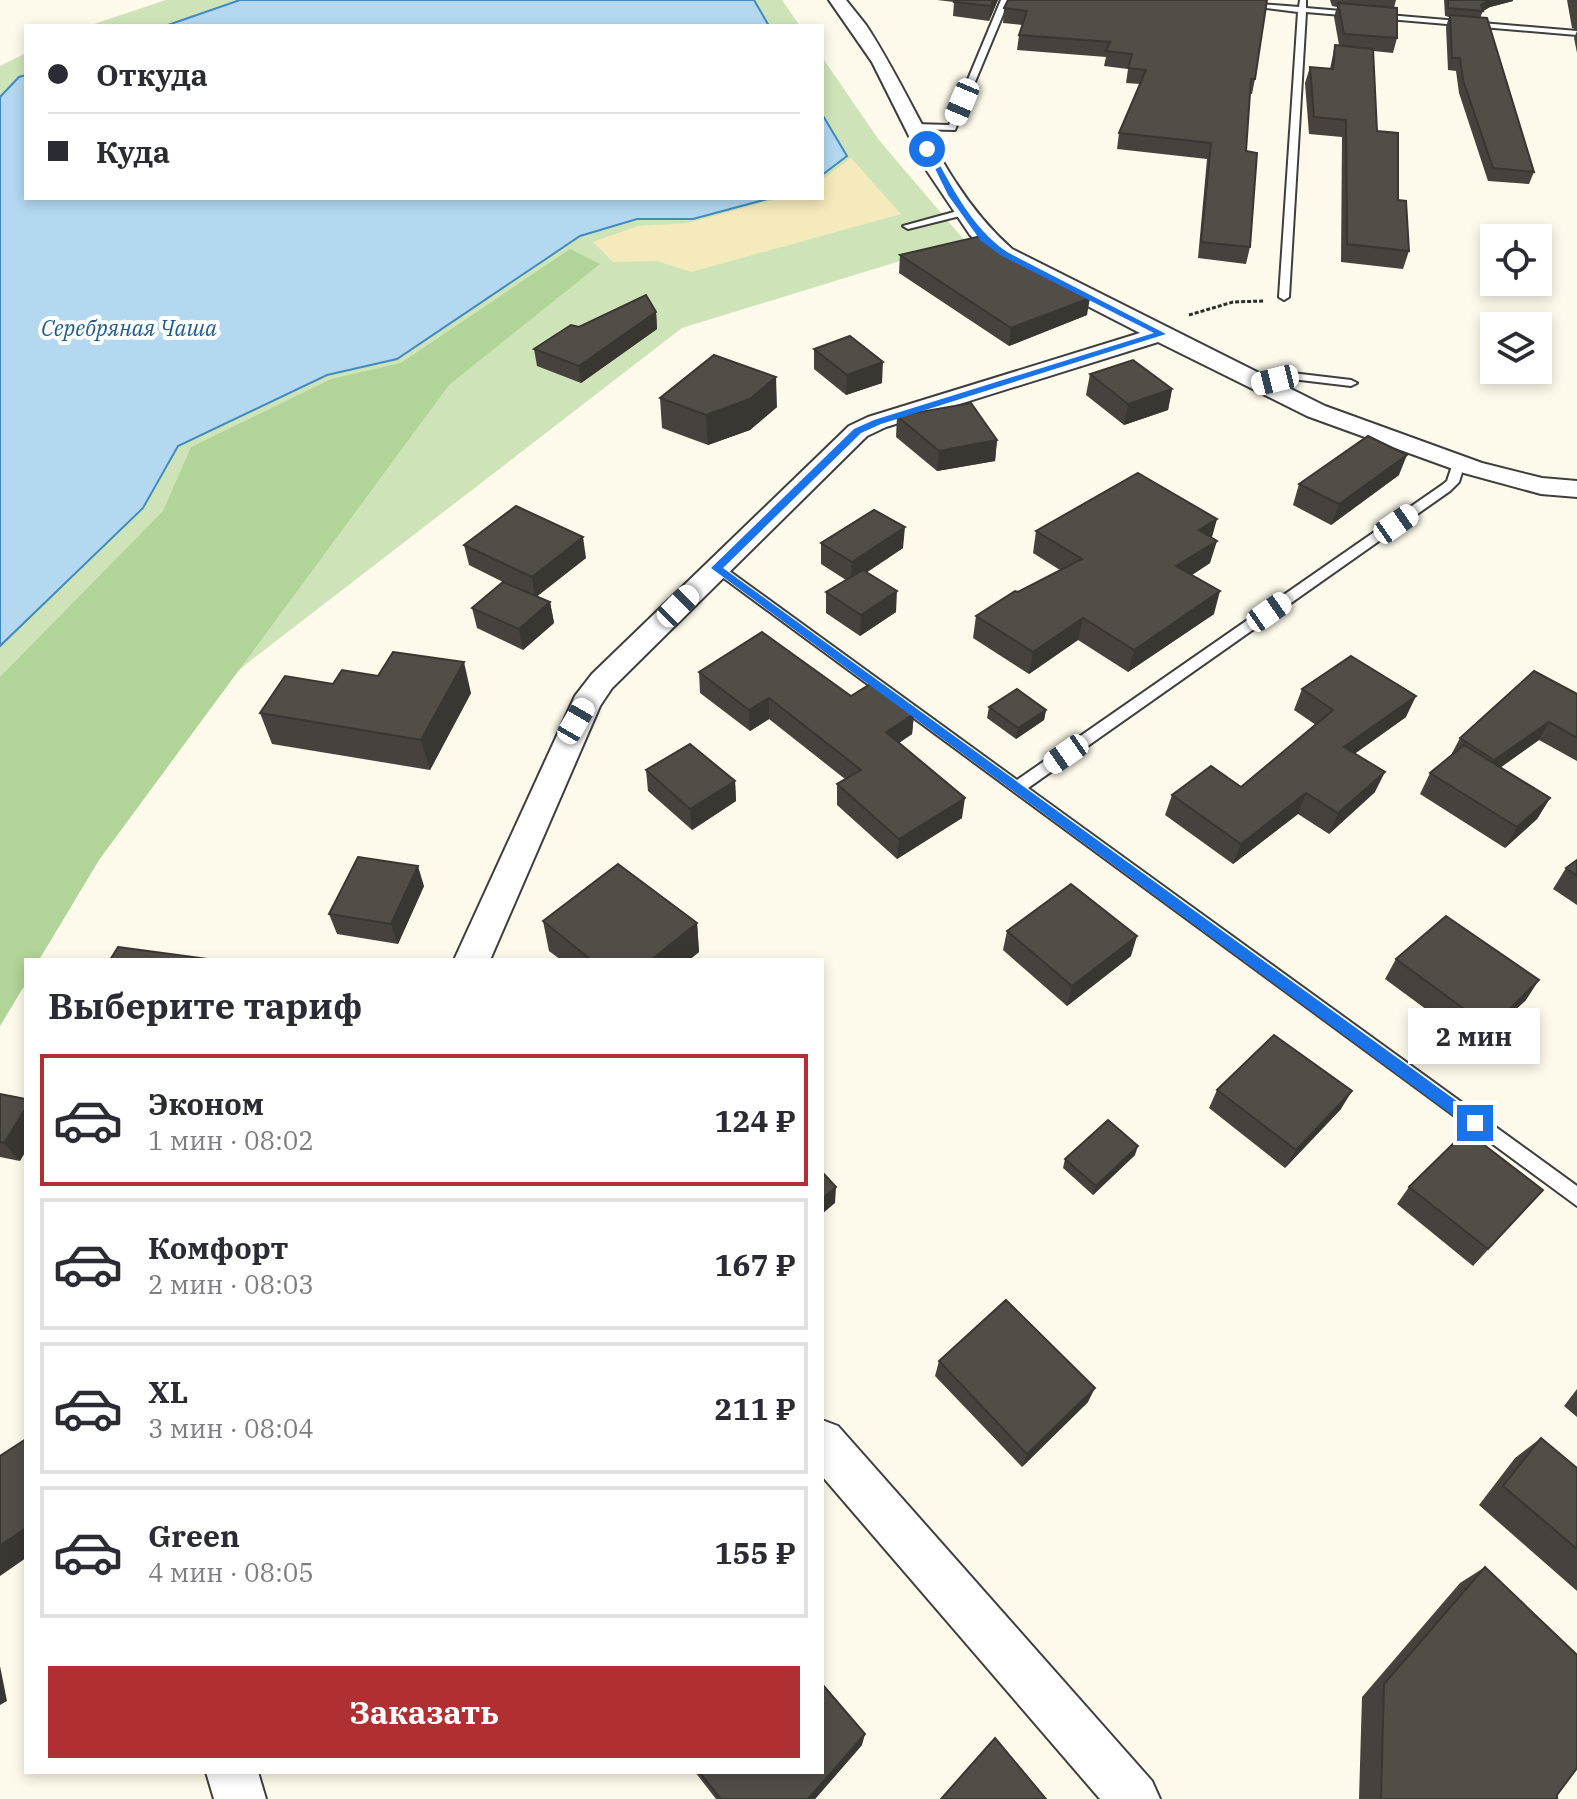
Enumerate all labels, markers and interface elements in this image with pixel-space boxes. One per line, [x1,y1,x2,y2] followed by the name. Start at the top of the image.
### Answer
[96,55,208,94] text: Откуда
[942,75,982,129] car
[909,131,945,167] route start
[96,132,170,171] text: Куда
[1480,224,1552,384] map controls
[1480,224,1552,296] button: locate
[1480,312,1552,384] button: layers
[41,313,217,342] water label: Серебряная Чаша
[1249,363,1301,397] car
[1369,500,1423,548] car
[653,581,703,631] car
[1242,588,1296,636] car
[554,694,598,748] car
[1039,730,1093,778] car
[48,982,362,1029] text: Выберите тариф
[1409,1007,1541,1063] callout: 2 мин
[1436,1019,1512,1053] text: 2 мин
[52,1084,124,1156] icon: car
[148,1084,264,1123] text: Эконом
[715,1101,796,1140] text: 124 ₽
[1457,1105,1493,1141] route end
[148,1123,314,1157] text: 1 мин · 08:02
[52,1228,124,1300] icon: car
[148,1228,289,1267] text: Комфорт
[715,1245,796,1284] text: 167 ₽
[148,1267,314,1301] text: 2 мин · 08:03
[52,1372,124,1444] icon: car
[148,1372,188,1411] text: XL
[715,1389,796,1428] text: 211 ₽
[148,1411,314,1445] text: 3 мин · 08:04
[52,1516,124,1588] icon: car
[148,1516,240,1555] text: Green
[715,1533,796,1572] text: 155 ₽
[148,1555,314,1589] text: 4 мин · 08:05
[48,1666,800,1758] button: Заказать

